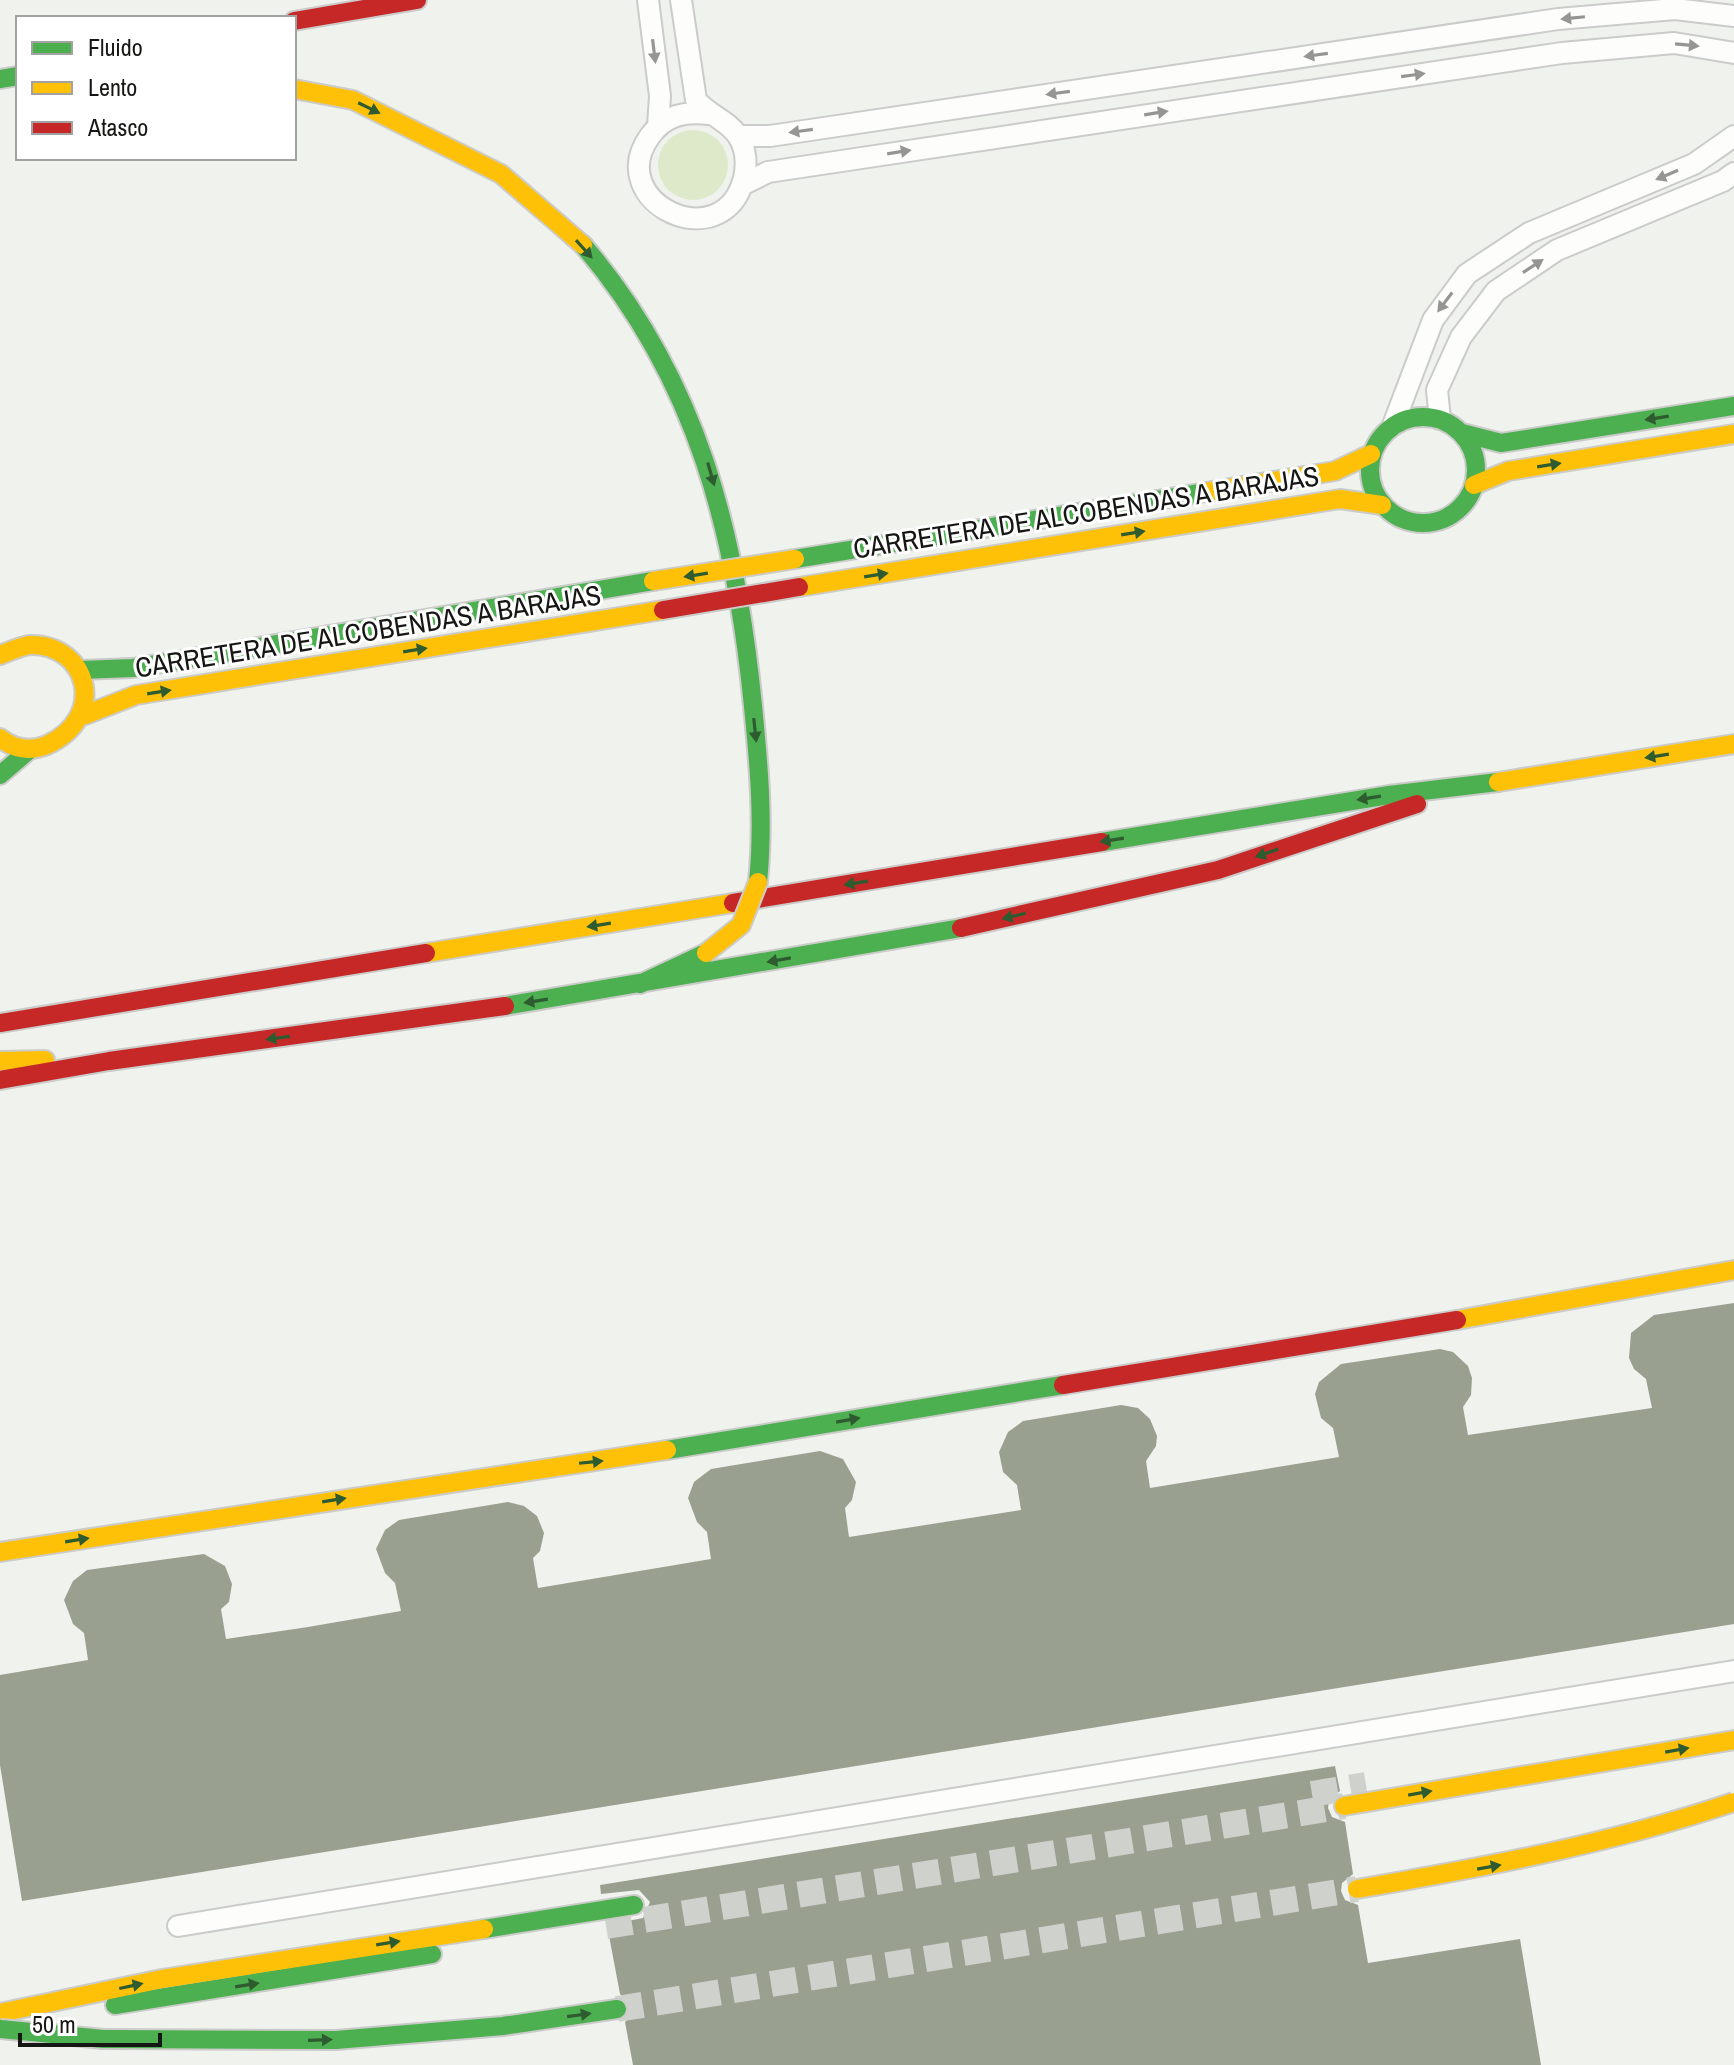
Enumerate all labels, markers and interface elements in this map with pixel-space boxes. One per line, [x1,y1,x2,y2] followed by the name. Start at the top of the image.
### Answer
[1560,11,1585,24] one-way arrow
[16,16,296,160] legend
[88,31,143,63] text: Fluido
[1675,38,1700,51] one-way arrow
[648,39,661,64] one-way arrow
[1303,49,1328,62] one-way arrow
[1401,68,1426,81] one-way arrow
[88,71,137,103] text: Lento
[1045,87,1070,100] one-way arrow
[358,101,381,115] one-way arrow
[1144,106,1169,119] one-way arrow
[87,111,148,143] text: Atasco
[788,125,813,138] one-way arrow
[886,145,911,158] one-way arrow
[1656,169,1679,182] one-way arrow
[575,240,593,259] one-way arrow
[1523,259,1544,274] one-way arrow
[1438,292,1454,313] one-way arrow
[1644,412,1669,425] one-way arrow
[850,456,1322,568] street label: CARRETERA DE ALCOBENDAS A BARAJAS
[1537,458,1562,470] one-way arrow
[705,462,717,487] one-way arrow
[1120,526,1145,539] one-way arrow
[864,568,889,580] one-way arrow
[683,569,708,582] one-way arrow
[132,575,604,687] street label: CARRETERA DE ALCOBENDAS A BARAJAS
[403,643,428,656] one-way arrow
[147,685,172,697] one-way arrow
[749,718,762,743] one-way arrow
[1644,750,1669,763] one-way arrow
[1356,792,1381,805] one-way arrow
[1099,835,1124,847] one-way arrow
[1254,848,1278,860] one-way arrow
[843,877,868,890] one-way arrow
[1002,910,1027,923] one-way arrow
[586,920,611,932] one-way arrow
[766,954,791,966] one-way arrow
[523,995,548,1008] one-way arrow
[265,1032,290,1045] one-way arrow
[836,1414,861,1426] one-way arrow
[579,1455,604,1468] one-way arrow
[322,1493,347,1506] one-way arrow
[65,1533,90,1546] one-way arrow
[1665,1743,1690,1755] one-way arrow
[1408,1786,1433,1798] one-way arrow
[1477,1860,1502,1873] one-way arrow
[375,1936,400,1949] one-way arrow
[235,1978,260,1990] one-way arrow
[119,1979,144,1992] one-way arrow
[20,1997,160,2047] scale bar
[32,2008,76,2040] text: 50 m
[567,2008,592,2021] one-way arrow
[308,2034,333,2047] one-way arrow

